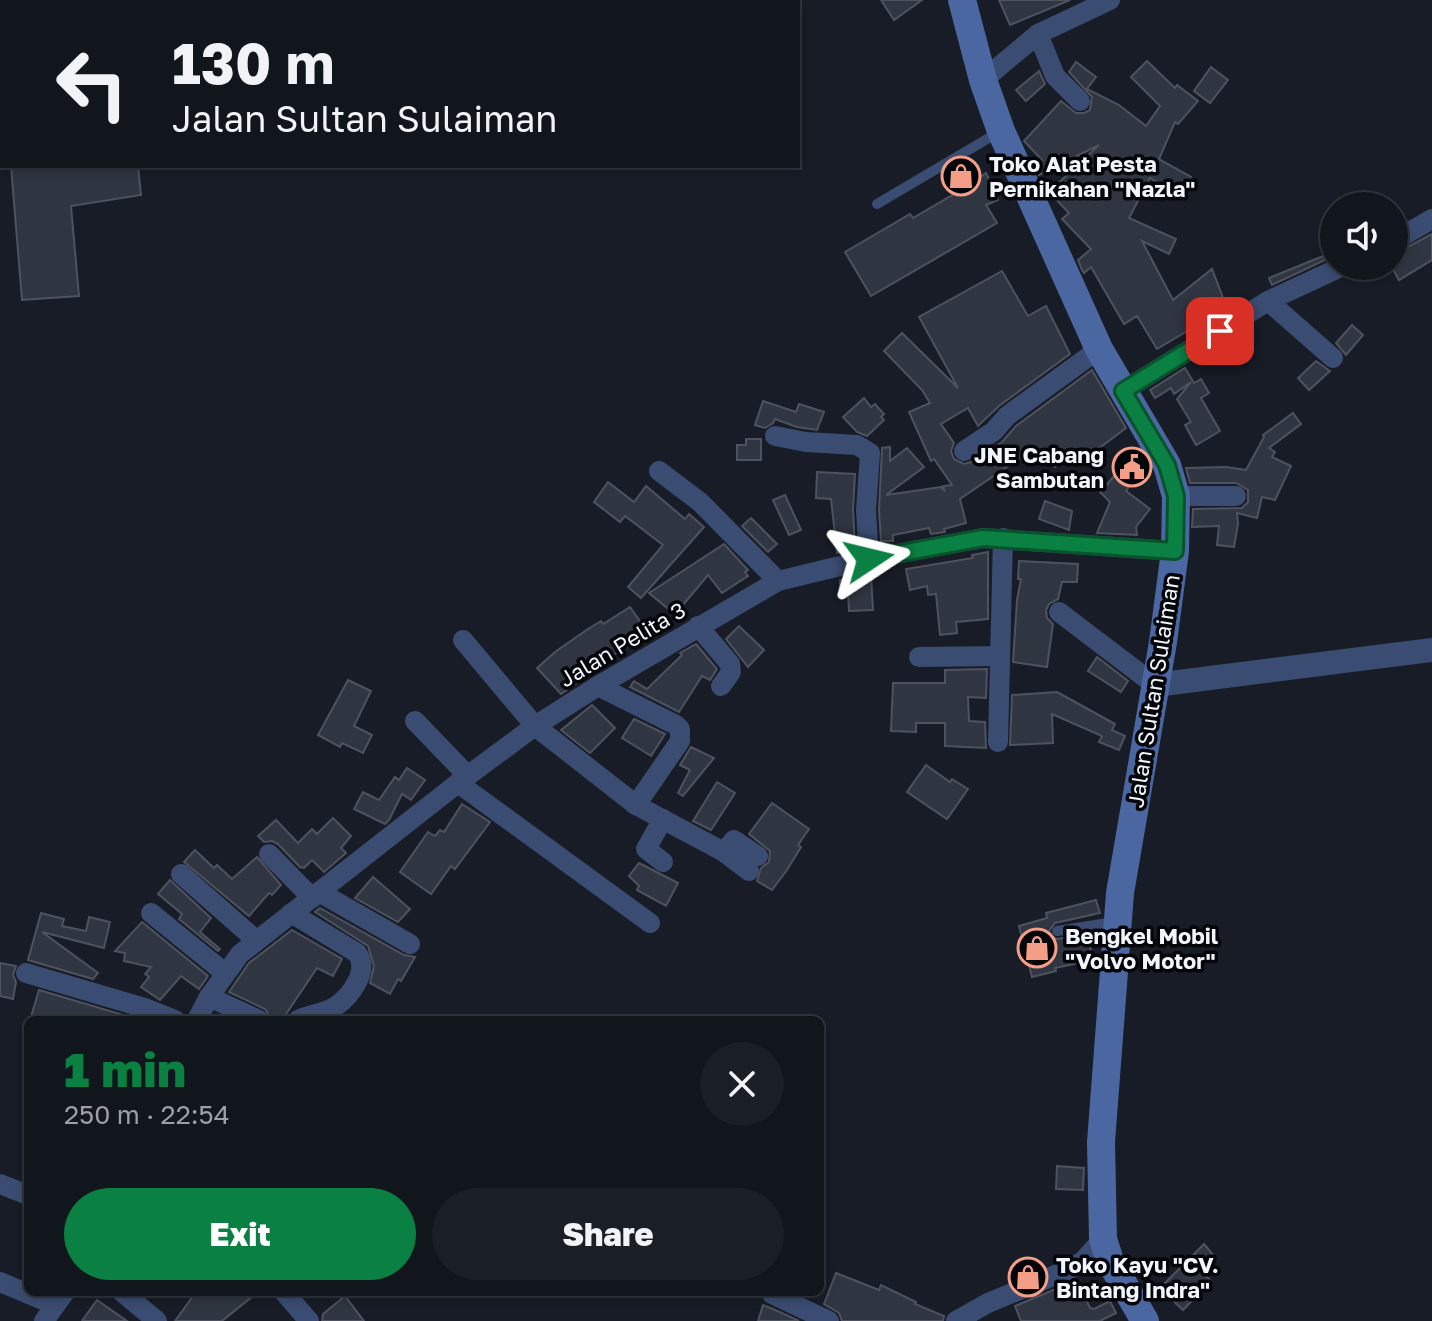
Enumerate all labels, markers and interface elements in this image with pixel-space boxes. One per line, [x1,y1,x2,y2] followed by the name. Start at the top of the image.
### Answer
[172,29,334,96] text: 130 m
[40,32,144,136] icon: left
[172,97,558,140] text: Jalan Sultan Sulaiman
[989,150,1196,202] place label: Toko Alat Pesta Pernikahan "Nazla"
[940,155,982,197] shop icon: Toko Alat Pesta Pernikahan "Nazla"
[1320,192,1408,280] map controls
[1320,192,1408,280] button: sound
[1186,297,1254,365] pin
[1198,309,1242,353] icon: arrive
[974,441,1104,493] place label: JNE Cabang Sambutan
[1111,446,1153,488] public building icon: JNE Cabang Sambutan
[827,517,911,601] position arrow
[1121,573,1185,809] street label: Jalan Sultan Sulaiman
[554,596,690,692] street label: Jalan Pelita 3
[1065,922,1218,974] place label: Bengkel Mobil "Volvo Motor"
[1016,927,1058,969] shop icon: Bengkel Mobil "Volvo Motor"
[64,1040,186,1098] text: 1 min
[700,1042,784,1126] button: close
[64,1099,230,1130] text: 250 m · 22:54
[64,1188,416,1280] button: Exit
[432,1188,784,1280] button: Share
[1056,1251,1219,1303] place label: Toko Kayu "CV. Bintang Indra"
[1007,1256,1049,1298] shop icon: Toko Kayu "CV. Bintang Indra"

